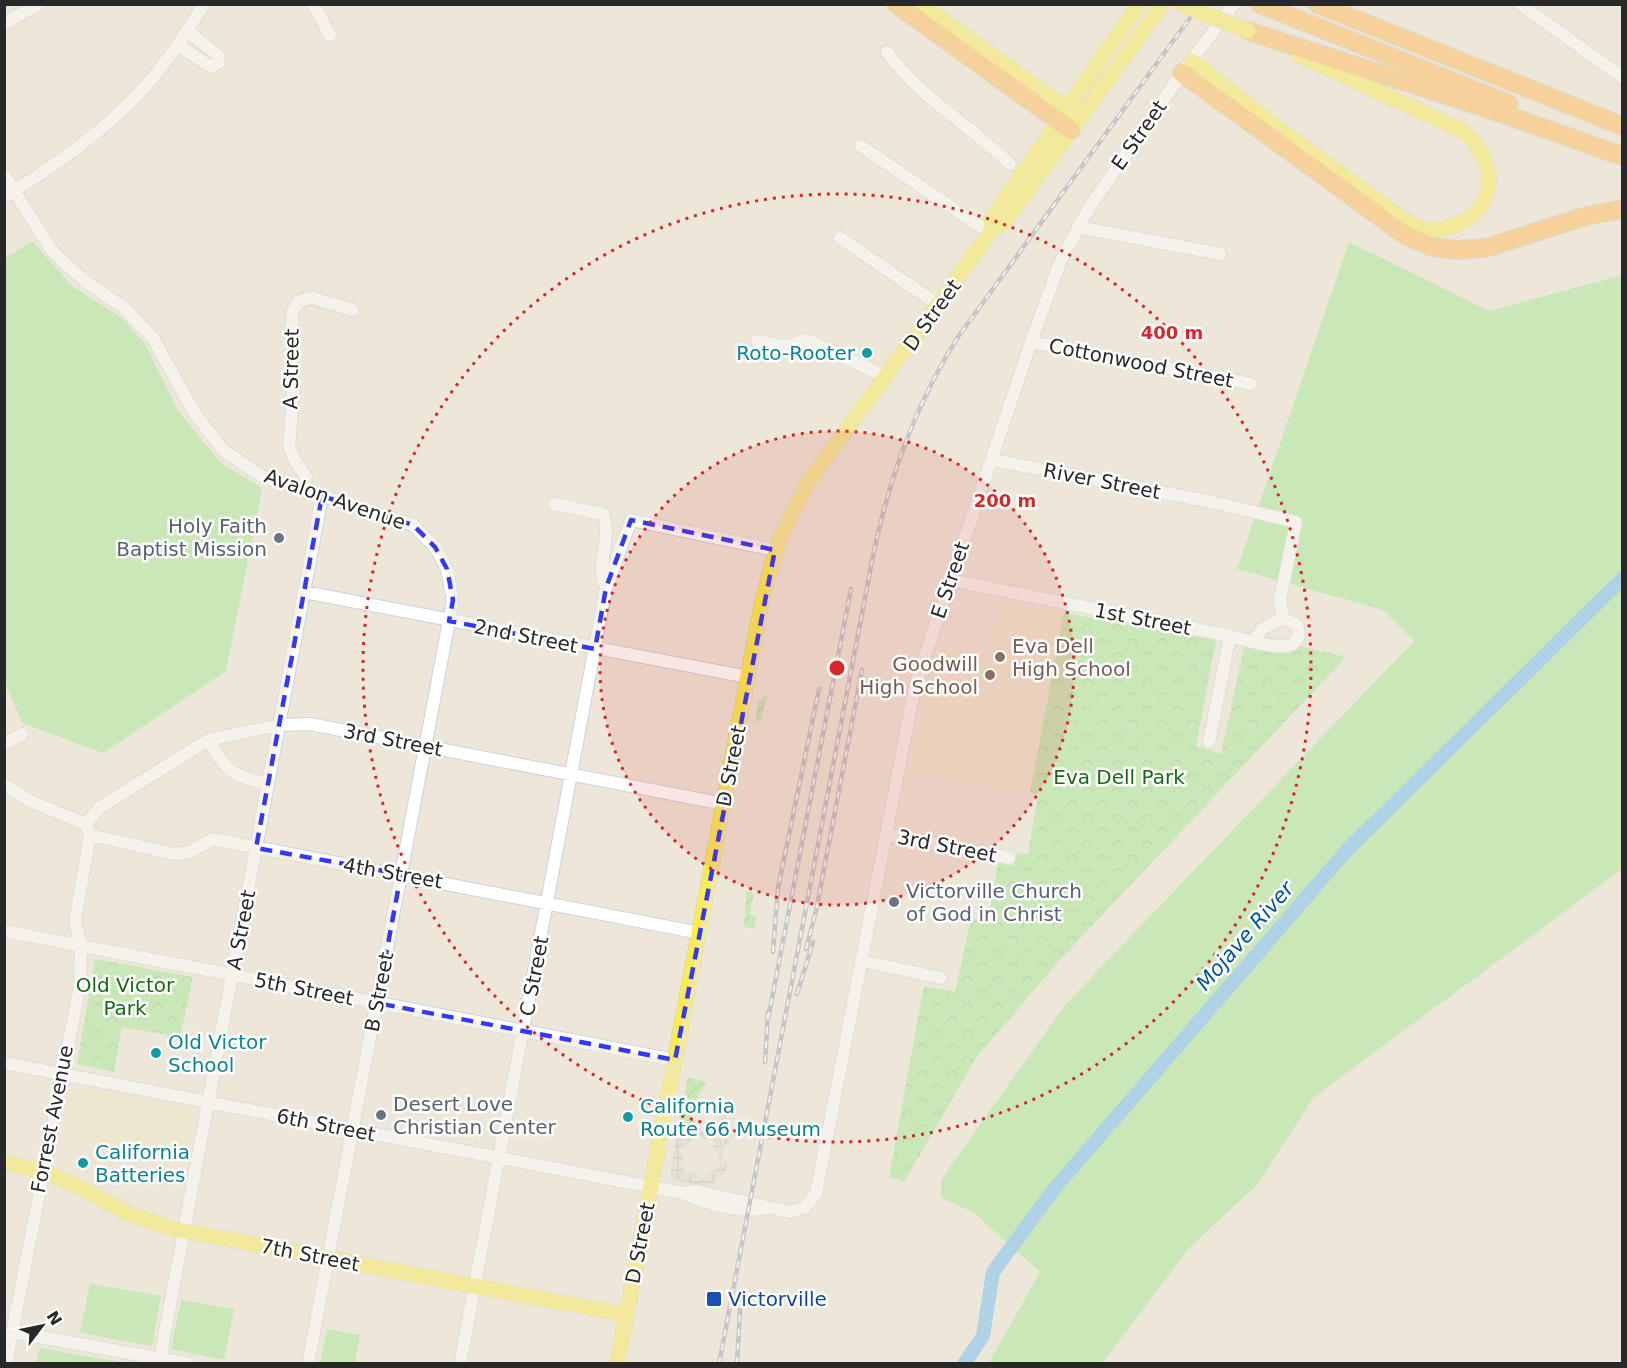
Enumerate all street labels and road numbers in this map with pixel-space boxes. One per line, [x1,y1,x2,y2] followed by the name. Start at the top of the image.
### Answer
[1106,95,1172,175] street label: E Street
[898,274,966,355] street label: D Street
[278,328,304,410] street label: A Street
[1047,333,1235,393] street label: Cottonwood Street
[1041,458,1163,504] street label: River Street
[261,464,409,534] street label: Avalon Avenue
[926,538,974,622] street label: E Street
[1093,598,1194,640] street label: 1st Street
[472,614,580,658] street label: 2nd Street
[341,719,445,761] street label: 3rd Street
[711,723,751,809] street label: D Street
[895,825,999,867] street label: 3rd Street
[341,852,445,894] street label: 4th Street
[222,888,261,972] street label: A Street
[514,934,554,1018] street label: C Street
[360,950,399,1034] street label: B Street
[252,968,356,1010] street label: 5th Street
[26,1043,78,1195] street label: Forrest Avenue
[274,1104,378,1146] street label: 6th Street
[620,1200,660,1286] street label: D Street
[258,1234,362,1276] street label: 7th Street

